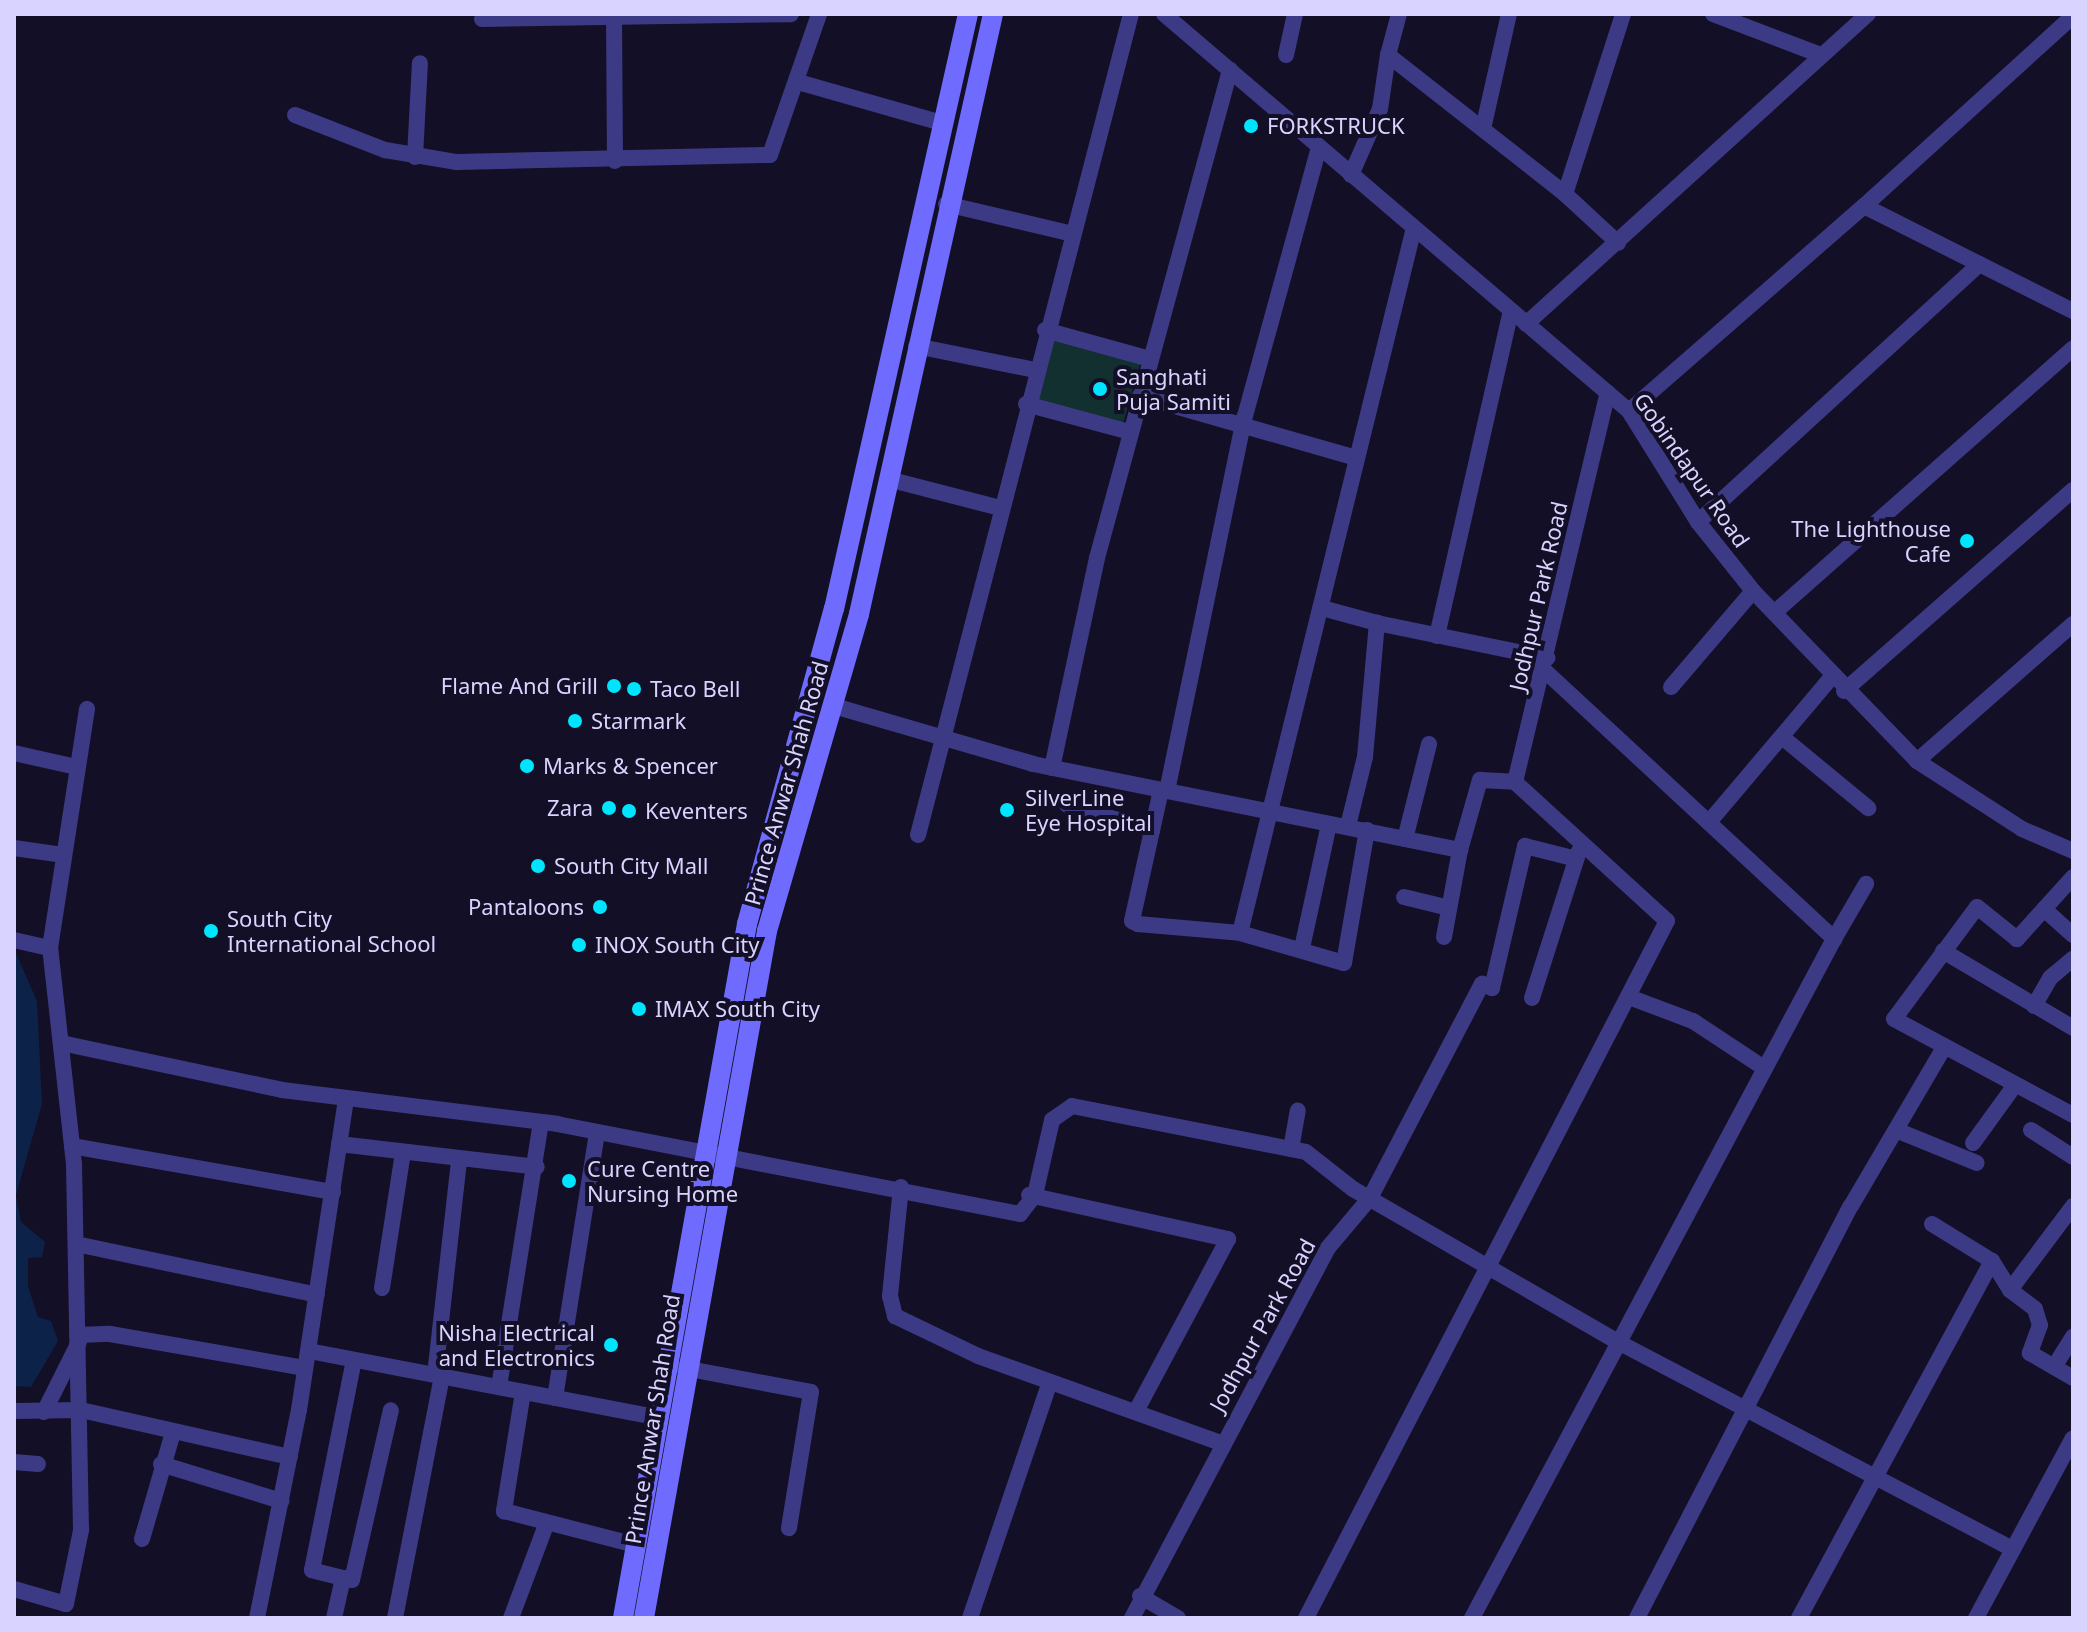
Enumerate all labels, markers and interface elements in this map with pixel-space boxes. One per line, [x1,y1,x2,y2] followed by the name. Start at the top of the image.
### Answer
[1267,113,1404,139] place label: FORKSTRUCK
[1242,117,1260,135] marker: FORKSTRUCK
[1116,363,1231,414] place label: Sanghati Puja Samiti
[1091,380,1109,398] marker: Sanghati Puja Samiti
[1629,388,1755,552] street label: Gobindapur Road
[1503,499,1573,693] street label: Jodhpur Park Road
[1791,515,1951,566] place label: The Lighthouse Cafe
[1958,532,1976,550] marker: The Lighthouse Cafe
[738,658,834,908] street label: Prince Anwar Shah Road
[441,673,598,699] place label: Flame And Grill
[650,676,740,702] place label: Taco Bell
[605,677,623,695] marker: Flame And Grill
[625,680,643,698] marker: Taco Bell
[591,708,686,734] place label: Starmark
[566,712,584,730] marker: Starmark
[543,753,718,779] place label: Marks & Spencer
[518,757,536,775] marker: Marks & Spencer
[1025,784,1152,836] place label: SilverLine Eye Hospital
[547,795,593,821] place label: Zara
[645,798,748,824] place label: Keventers
[600,799,618,817] marker: Zara
[996,799,1018,821] marker: SilverLine Eye Hospital
[620,802,638,820] marker: Keventers
[554,853,708,879] place label: South City Mall
[529,857,547,875] marker: South City Mall
[468,894,584,920] place label: Pantaloons
[591,898,609,916] marker: Pantaloons
[227,905,436,956] place label: South City International School
[202,922,220,940] marker: South City International School
[595,932,760,958] place label: INOX South City
[570,936,588,954] marker: INOX South City
[655,996,820,1022] place label: IMAX South City
[630,1000,648,1018] marker: IMAX South City
[587,1155,738,1206] place label: Cure Centre Nursing Home
[558,1170,580,1192] marker: Cure Centre Nursing Home
[1204,1234,1320,1416] street label: Jodhpur Park Road
[619,1292,685,1546] street label: Prince Anwar Shah Road
[438,1319,595,1370] place label: Nisha Electrical and Electronics
[602,1336,620,1354] marker: Nisha Electrical and Electronics

